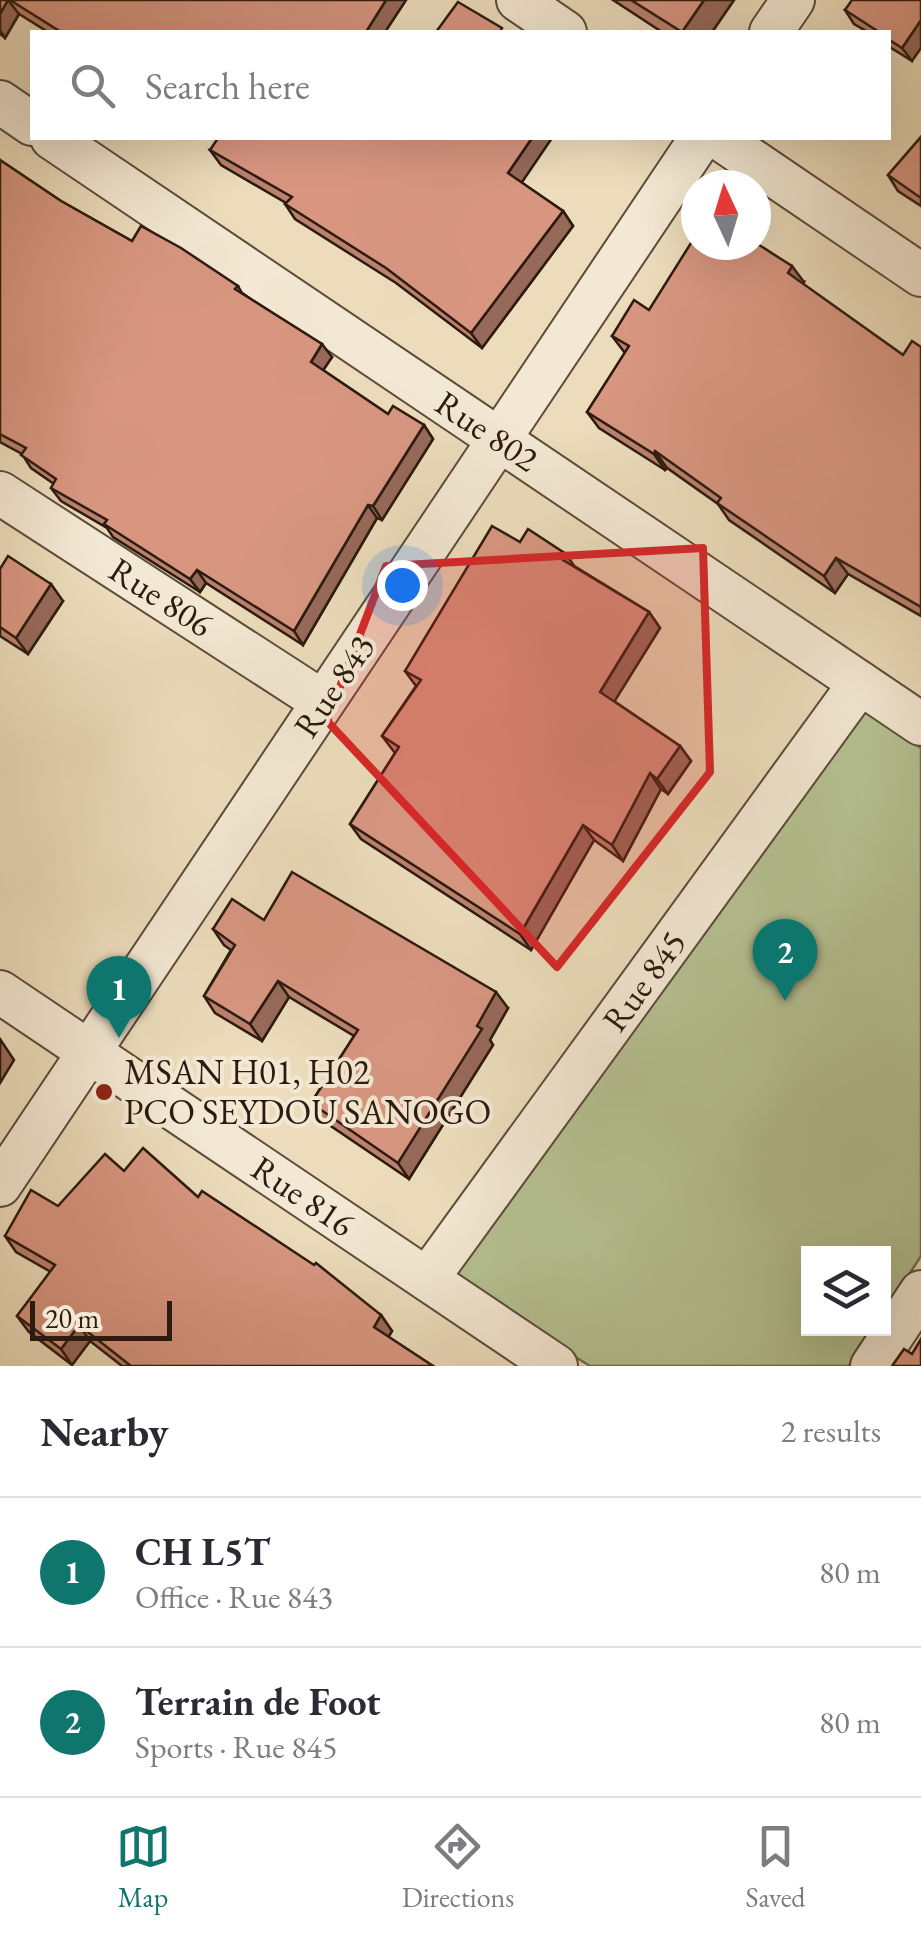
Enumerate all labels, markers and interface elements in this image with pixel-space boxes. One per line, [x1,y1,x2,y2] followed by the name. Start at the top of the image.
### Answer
[30,30,891,140] search box
[65,58,120,113] icon: search
[145,61,310,110] text: Search here
[681,170,771,260] north arrow
[427,380,547,481] street label: Rue 802
[101,547,222,647] street label: Rue 806
[377,560,428,611] your location
[283,626,384,746] street label: Rue 843
[752,918,818,1001] pin: 2
[592,921,695,1040] street label: Rue 845
[86,956,152,1038] pin: 1
[124,1049,491,1134] place label: MSAN H01, H02 PCO SEYDOU SANOGO
[93,1081,115,1103] marker: MSAN H01, H02 PCO SEYDOU SANOGO
[243,1145,363,1246] street label: Rue 816
[801,1246,891,1336] map controls
[801,1246,891,1336] button: layers
[30,1296,172,1340] scale bar
[45,1300,99,1336] text: 20 m
[40,1404,169,1459] text: Nearby
[781,1410,881,1452] text: 2 results
[135,1527,270,1576] text: CH L5T
[64,1551,81,1593] text: 1
[819,1551,881,1593] text: 80 m
[135,1576,333,1618] text: Office · Rue 843
[135,1677,380,1726] text: Terrain de Foot
[64,1701,81,1743] text: 2
[819,1701,881,1743] text: 80 m
[135,1726,337,1768] text: Sports · Rue 845
[116,1819,171,1915] tab: Map
[402,1819,514,1915] tab: Directions
[745,1819,805,1915] tab: Saved

